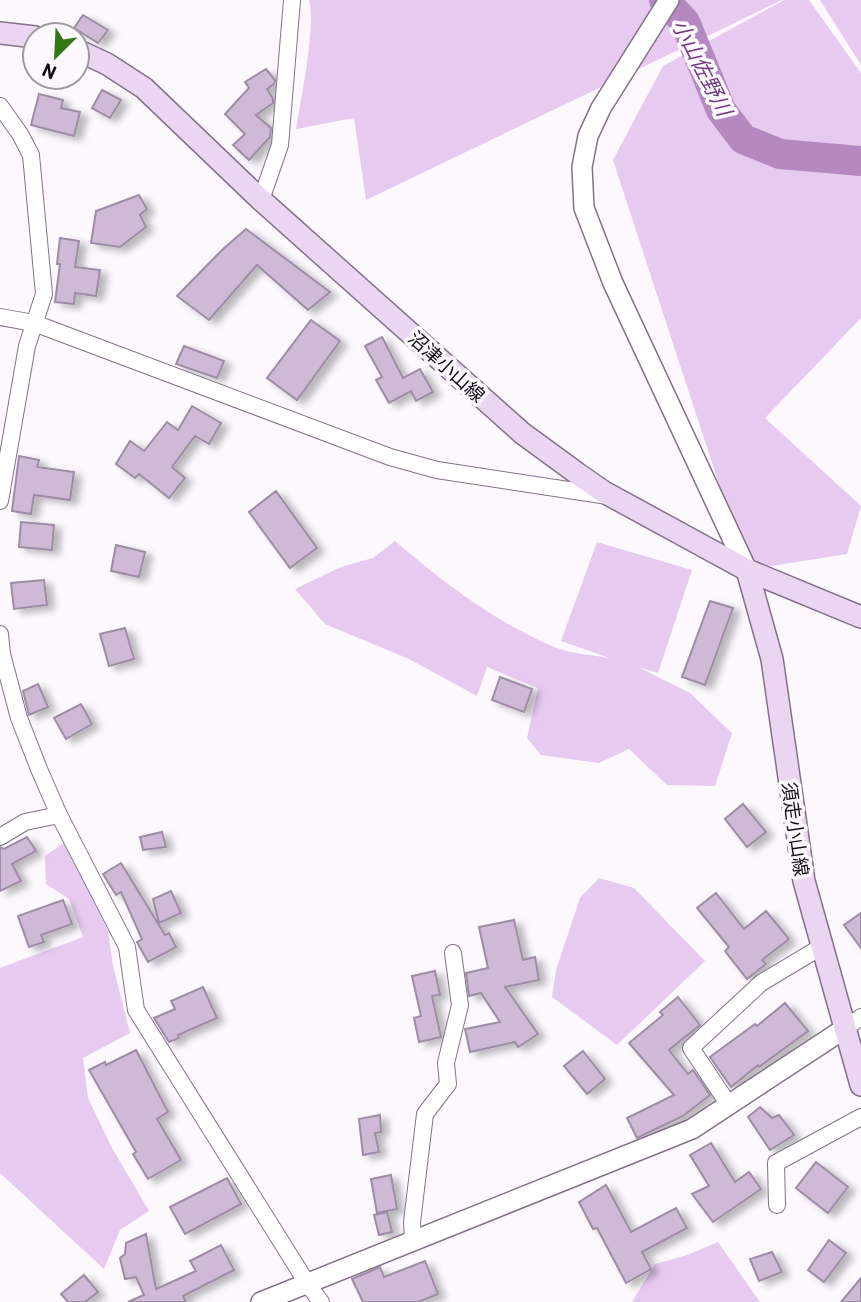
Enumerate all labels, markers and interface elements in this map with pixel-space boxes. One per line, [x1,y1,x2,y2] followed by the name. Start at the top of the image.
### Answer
[668,15,739,121] water label: 小山佐野川
[21,21,91,91] north arrow
[38,59,59,85] text: N
[404,326,490,406] street label: 沼津小山線
[778,780,814,878] street label: 須走小山線

